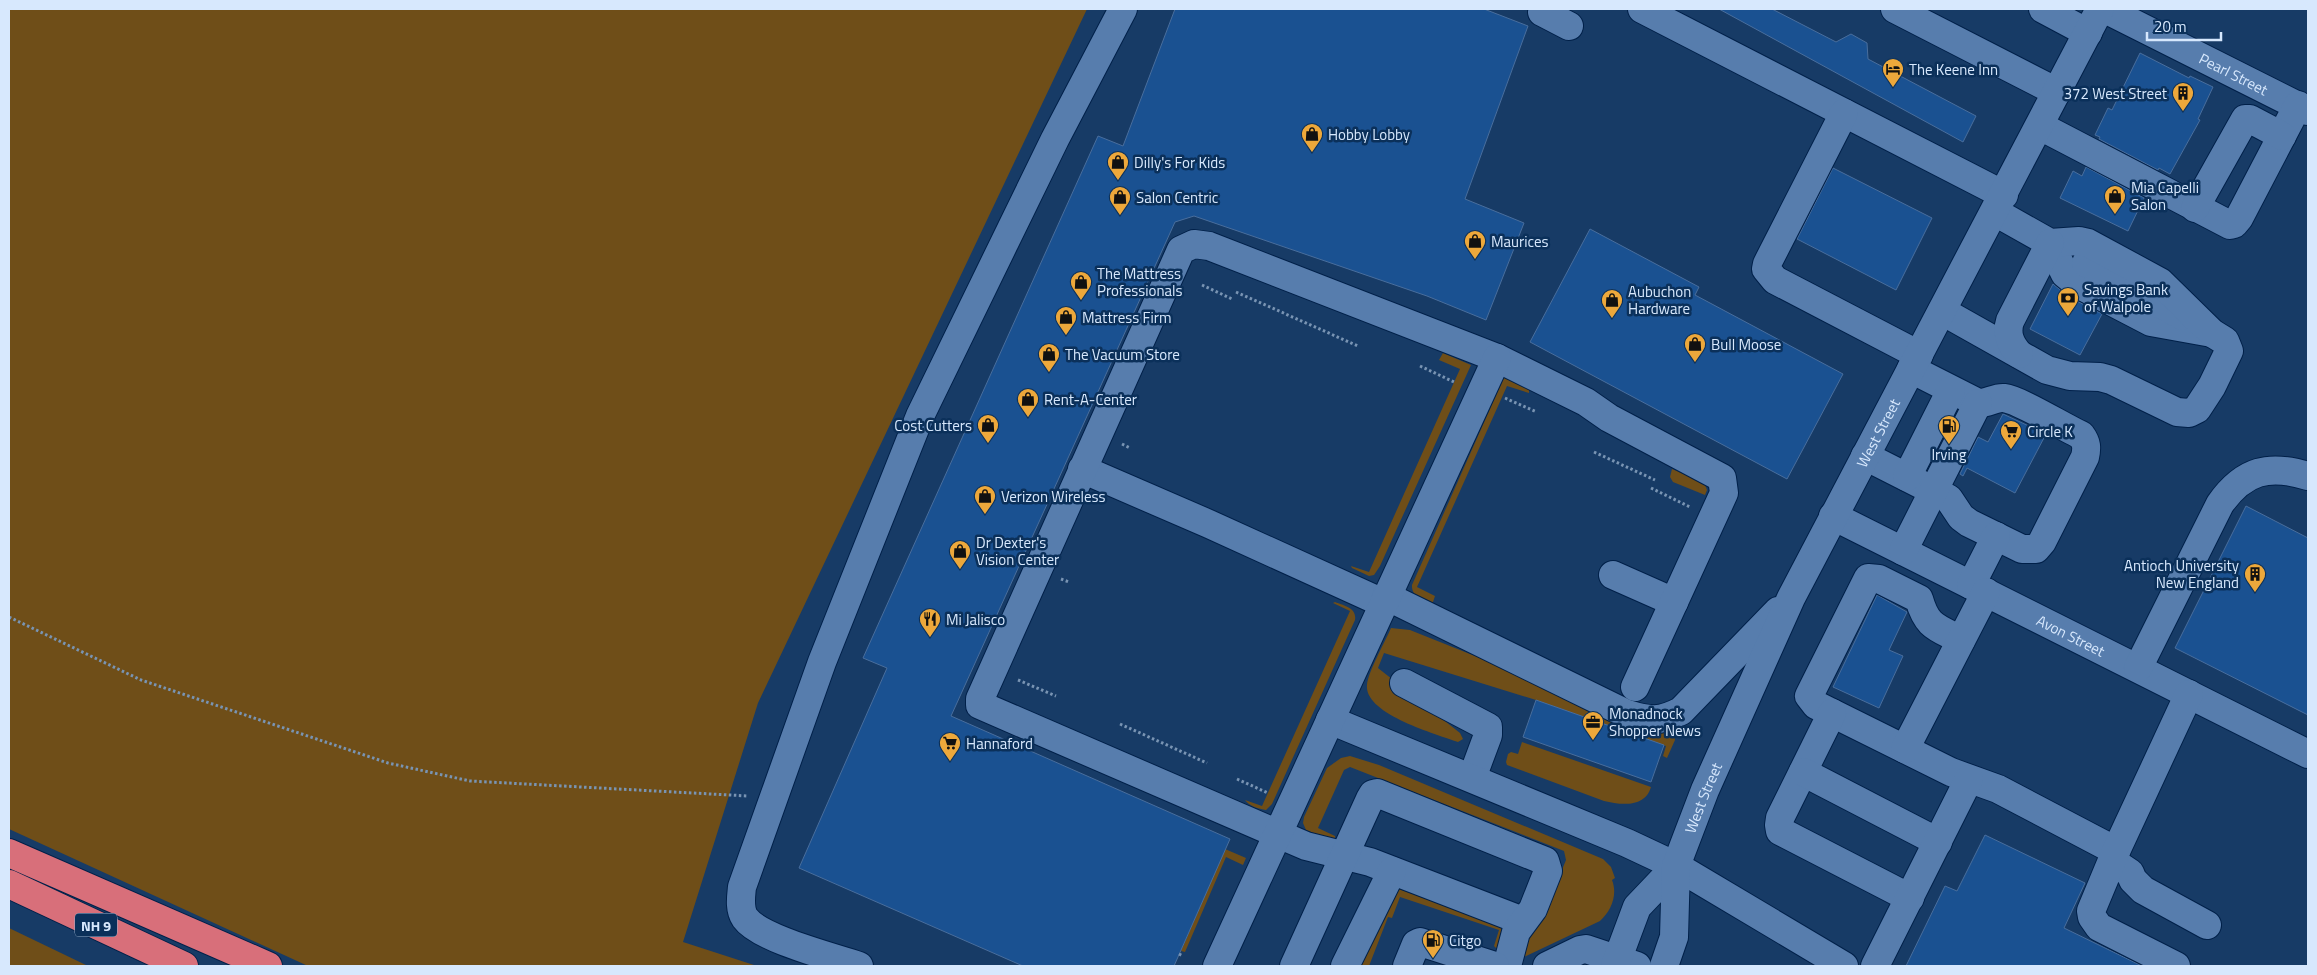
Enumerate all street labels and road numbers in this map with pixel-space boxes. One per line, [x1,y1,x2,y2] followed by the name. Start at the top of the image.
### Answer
[2195,47,2273,101] street label: Pearl Street
[1850,394,1906,471] street label: West Street
[2033,608,2110,662] street label: Avon Street
[1678,758,1728,837] street label: West Street
[75,914,117,936] road number: NH 9

